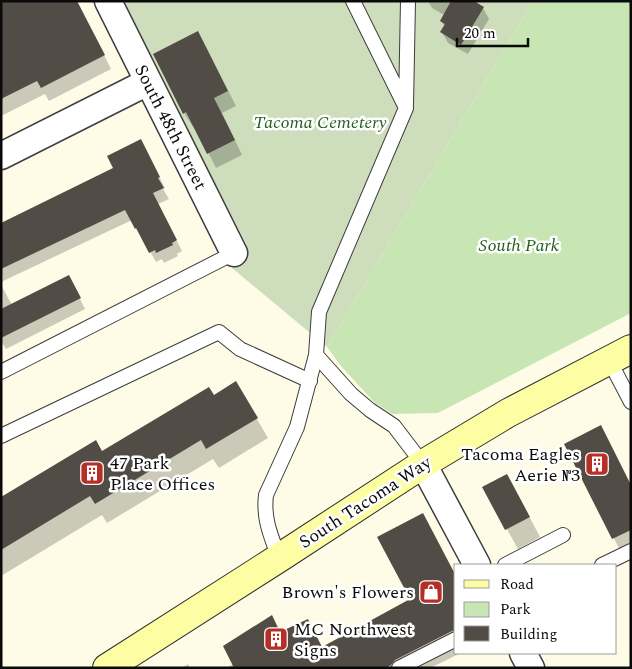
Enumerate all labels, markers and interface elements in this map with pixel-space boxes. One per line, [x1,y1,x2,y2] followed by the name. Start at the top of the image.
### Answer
[457,15,528,47] scale bar
[464,22,496,45] text: 20 m
[127,60,214,195] street label: South 48th Street
[253,109,387,136] park label: Tacoma Cemetery
[479,232,560,259] park label: South Park
[461,441,580,489] place label: Tacoma Eagles Aerie №3
[294,449,438,555] street label: South Tacoma Way
[110,450,215,498] place label: 47 Park Place Offices
[584,451,610,477] building icon: Tacoma Eagles Aerie №3
[79,460,105,486] building icon: 47 Park Place Offices
[454,564,617,654] legend
[500,573,534,596] text: Road
[282,579,414,606] place label: Brown's Flowers
[418,579,444,605] shop icon: Brown's Flowers
[500,598,531,621] text: Park
[294,616,413,664] place label: MC Northwest Signs
[500,623,557,646] text: Building
[263,626,289,652] building icon: MC Northwest Signs

